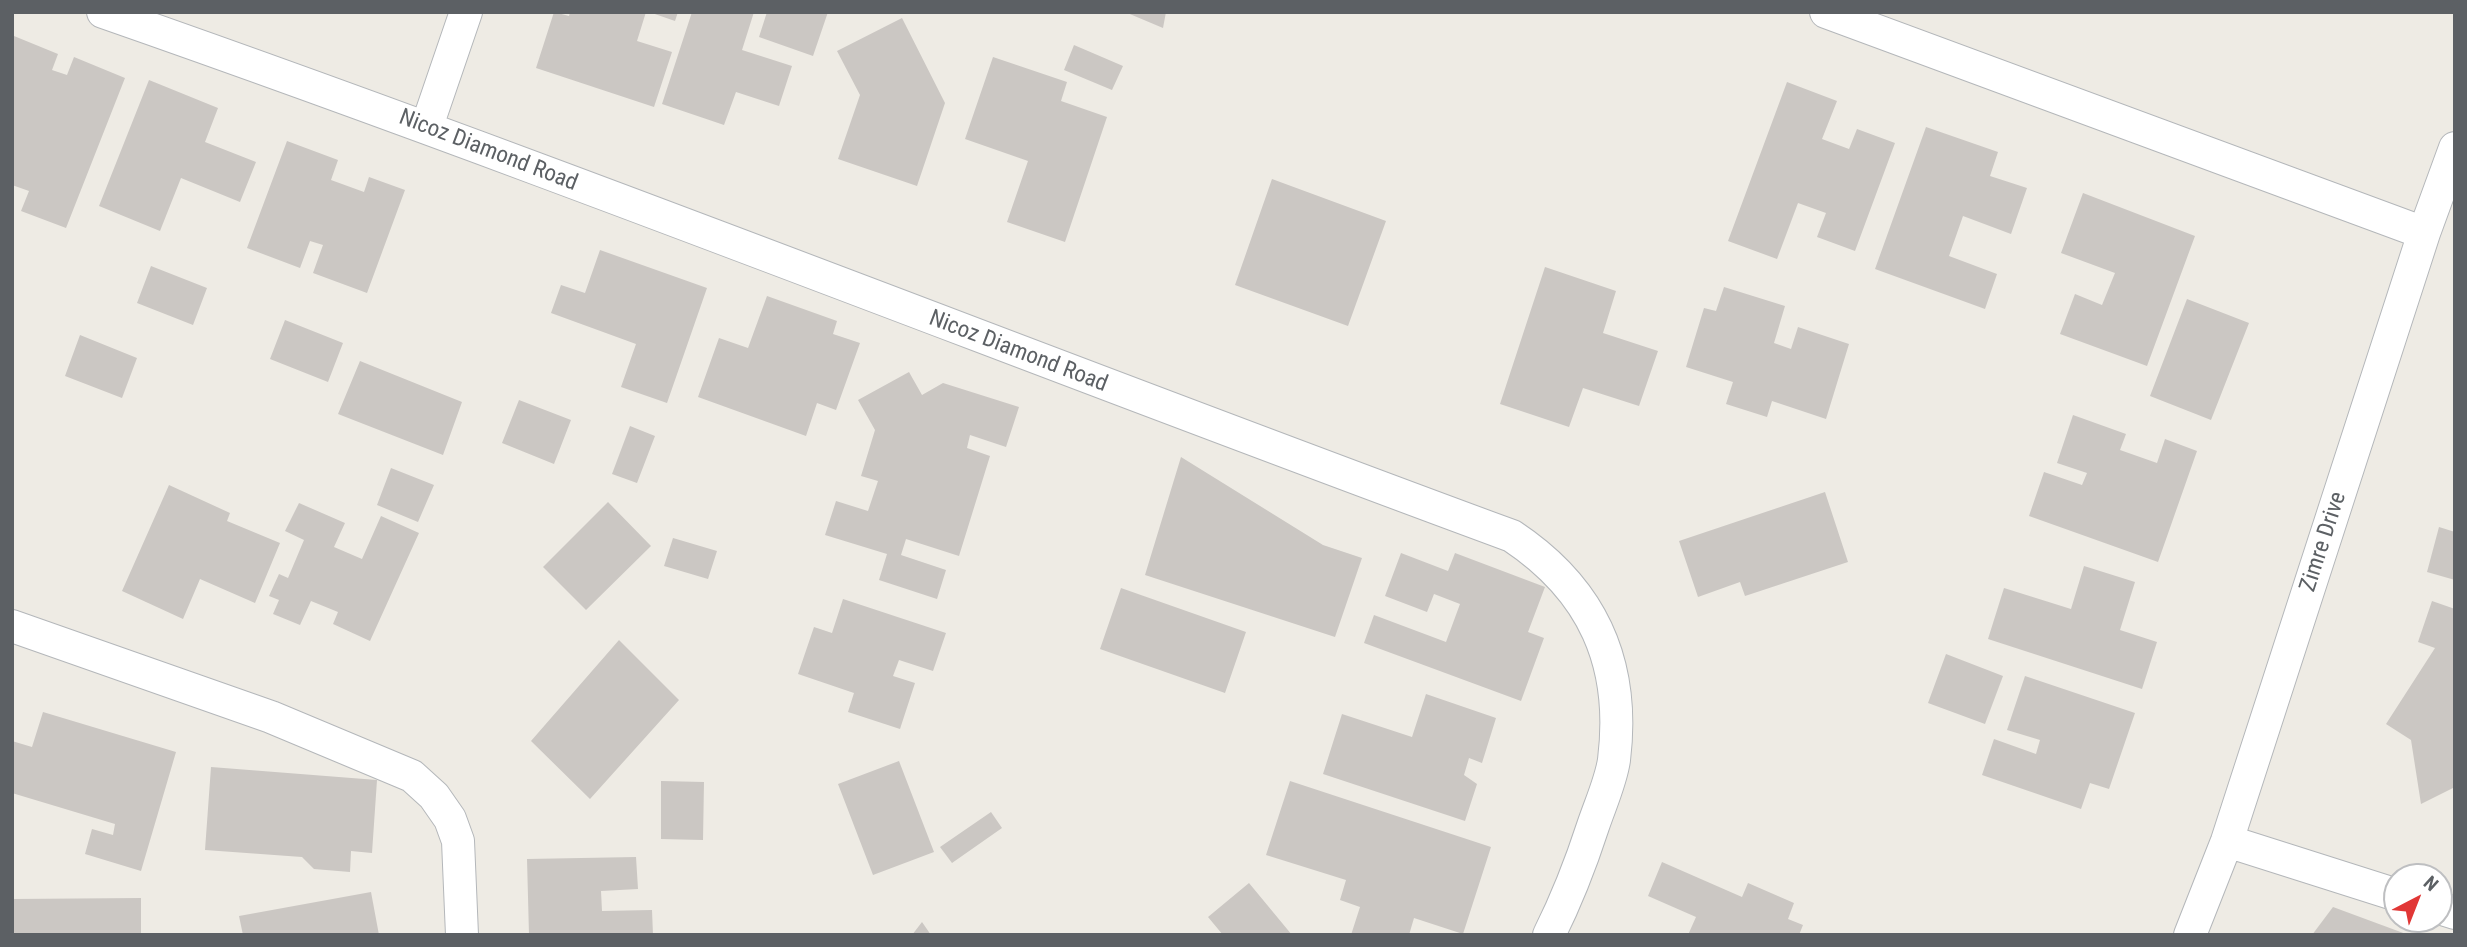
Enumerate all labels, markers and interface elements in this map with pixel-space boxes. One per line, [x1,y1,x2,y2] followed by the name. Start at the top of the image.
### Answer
[395,104,581,198] street label: Nicoz Diamond Road
[925,305,1111,399] street label: Nicoz Diamond Road
[2295,489,2353,595] street label: Zimre Drive
[2383,863,2453,933] north arrow
[2419,871,2443,896] text: N

